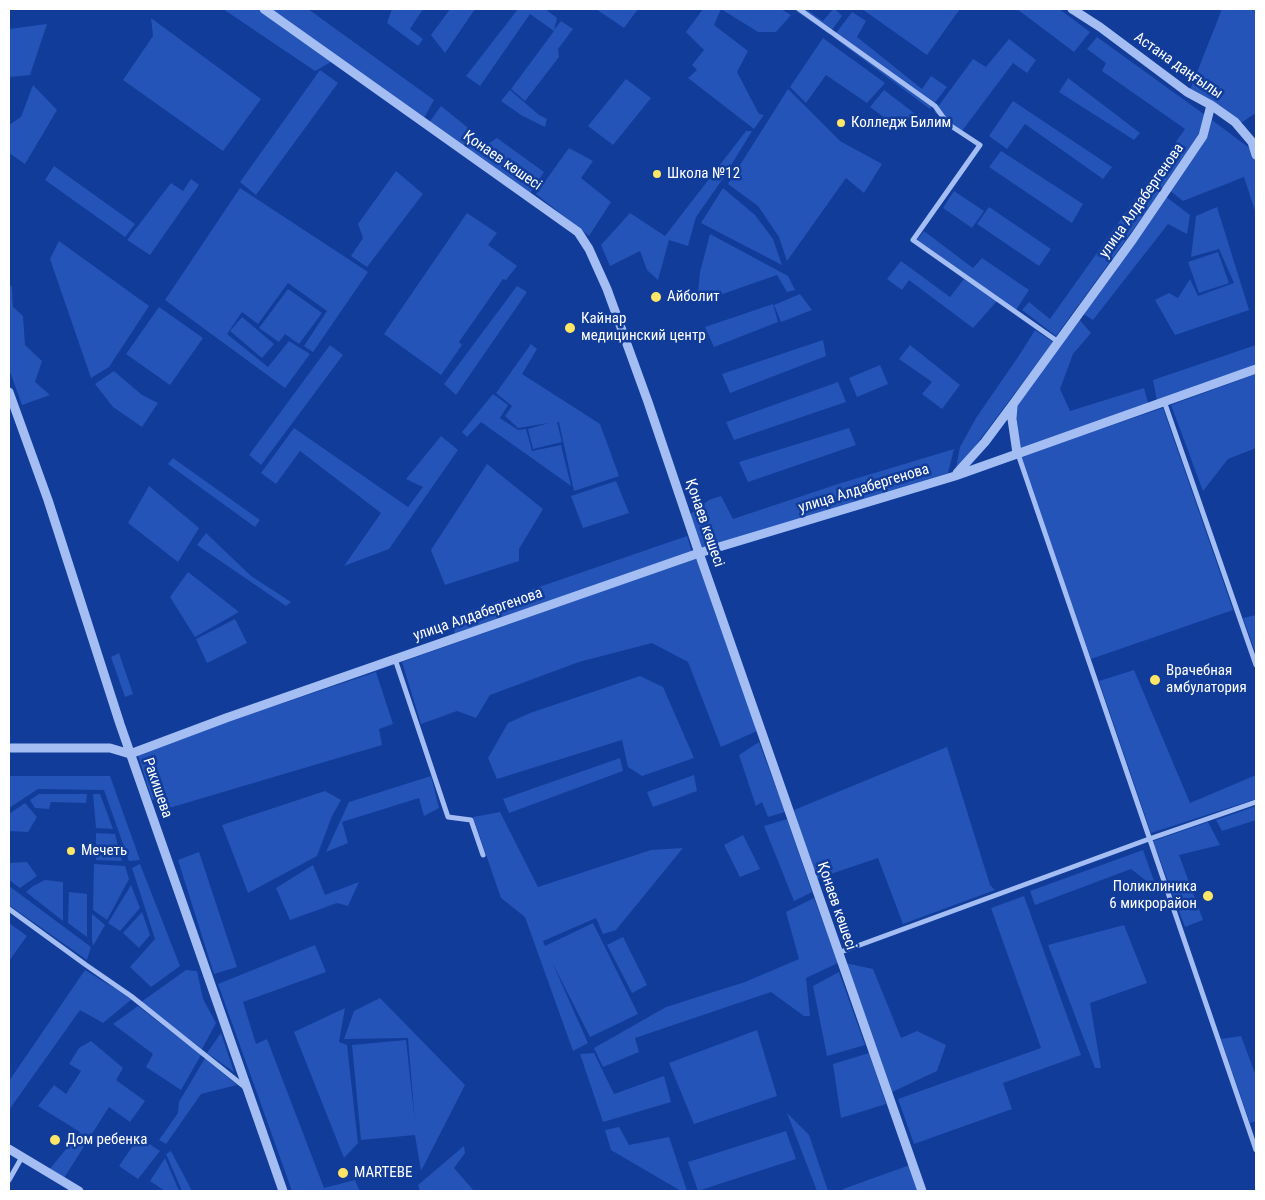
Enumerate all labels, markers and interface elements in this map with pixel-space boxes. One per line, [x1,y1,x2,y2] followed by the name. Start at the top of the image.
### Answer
[1130,29,1226,103] street label: Астана даңғылы
[851,114,951,132] place label: Колледж Билим
[835,117,847,129] marker: Колледж Билим
[459,127,545,195] street label: Қонаев көшесі
[1096,140,1188,262] street label: улица Алдабергенова
[667,165,740,183] place label: Школа №12
[651,168,663,180] marker: Школа №12
[667,288,720,306] place label: Айболит
[649,290,663,304] marker: Айболит
[581,310,706,345] place label: Кайнар медицинский центр
[563,321,577,335] marker: Кайнар медицинский центр
[797,461,931,517] street label: улица Алдабергенова
[681,477,727,569] street label: Қонаев көшесі
[411,584,545,646] street label: улица Алдабергенова
[1166,662,1247,697] place label: Врачебная амбулатория
[1148,673,1162,687] marker: Врачебная амбулатория
[138,755,176,821] street label: Ракишева
[81,842,127,860] place label: Мечеть
[65,845,77,857] marker: Мечеть
[813,860,859,952] street label: Қонаев көшесі
[1109,878,1197,913] place label: Поликлиника 6 микрорайон
[1201,889,1215,903] marker: Поликлиника 6 микрорайон
[66,1131,147,1149] place label: Дом ребенка
[48,1133,62,1147] marker: Дом ребенка
[354,1164,412,1182] place label: MARTEBE
[336,1166,350,1180] marker: MARTEBE

